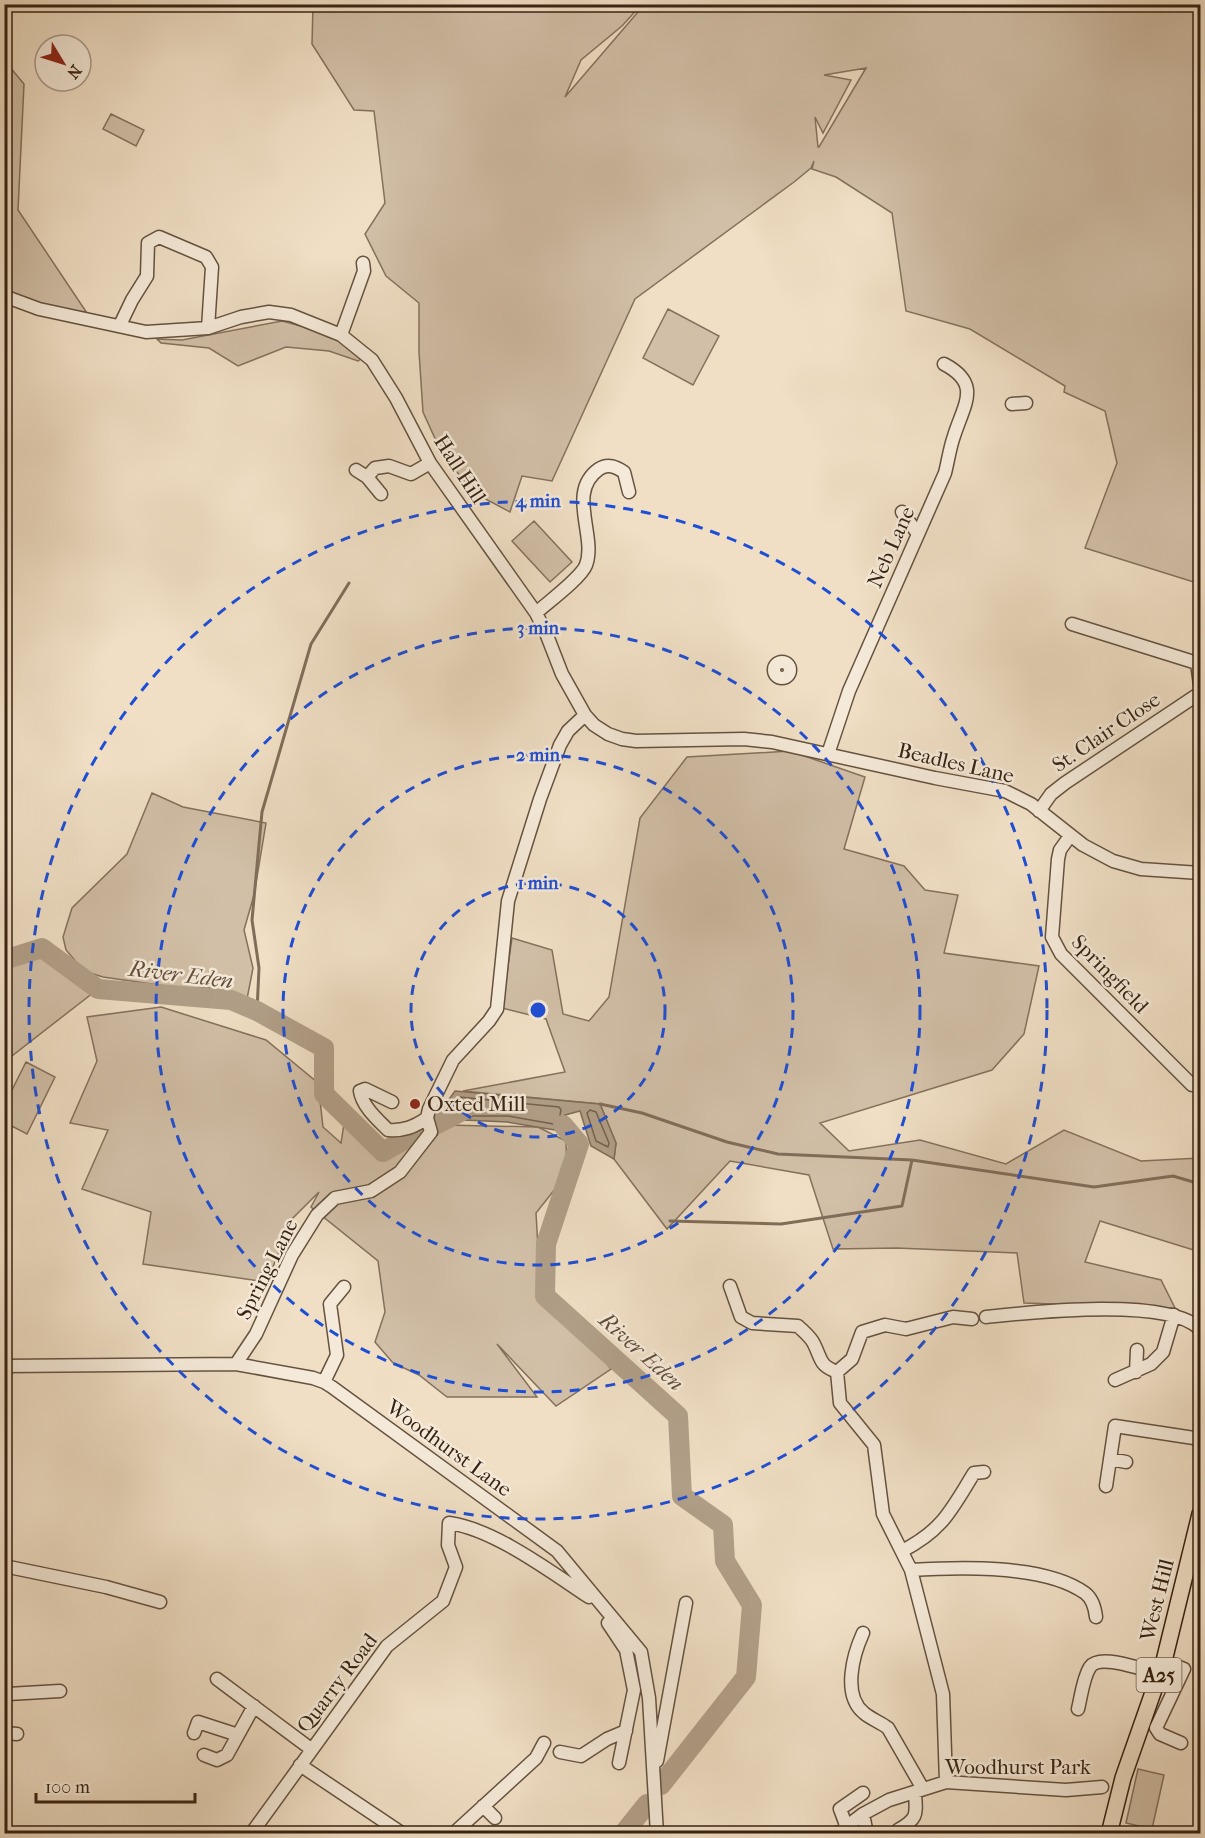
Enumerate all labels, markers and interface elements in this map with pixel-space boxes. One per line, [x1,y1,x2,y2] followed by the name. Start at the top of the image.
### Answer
[33,33,93,93] north arrow
[63,61,86,83] text: N
[429,430,491,508] street label: Hall Hill
[514,491,561,512] text: 4 min
[862,503,920,591] street label: Neb Lane
[517,618,560,639] text: 3 min
[1048,687,1164,777] street label: St. Clair Close
[896,738,1016,788] street label: Beadles Lane
[516,745,560,766] text: 2 min
[517,873,559,894] text: 1 min
[1067,930,1154,1019] street label: Springfield
[125,955,234,994] water label: River Eden
[528,1000,548,1020] centre of rings
[427,1092,526,1116] place label: Oxted Mill
[408,1097,422,1111] marker: Oxted Mill
[231,1215,303,1323] street label: Spring Lane
[592,1306,689,1396] water label: River Eden
[381,1394,516,1501] street label: Woodhurst Lane
[1135,1556,1179,1645] street label: West Hill
[292,1628,382,1737] street label: Quarry Road
[1136,1658,1182,1692] road number: A25
[944,1755,1091,1779] street label: Woodhurst Park
[36,1766,195,1804] scale bar
[45,1777,90,1798] text: 100 m

